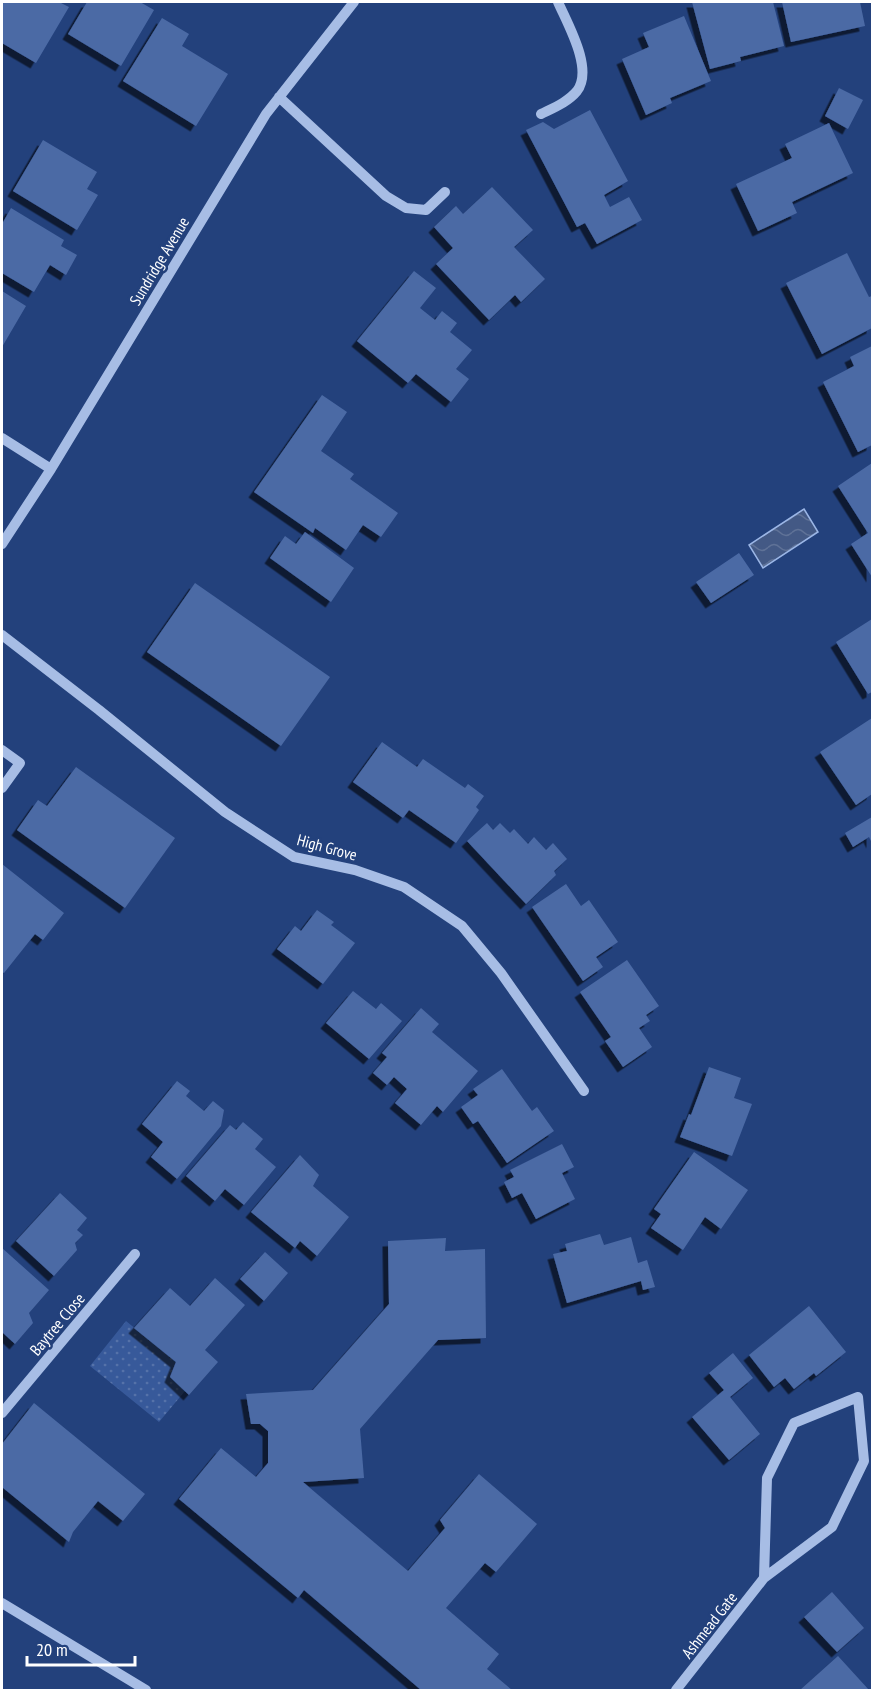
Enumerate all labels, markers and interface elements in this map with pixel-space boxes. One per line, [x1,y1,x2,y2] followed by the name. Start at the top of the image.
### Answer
[125,213,193,309] street label: Sundridge Avenue
[295,829,359,865] street label: High Grove
[25,1289,89,1359] street label: Baytree Close
[677,1588,741,1662] street label: Ashmead Gate
[27,1629,135,1667] scale bar
[36,1638,68,1661] text: 20 m

